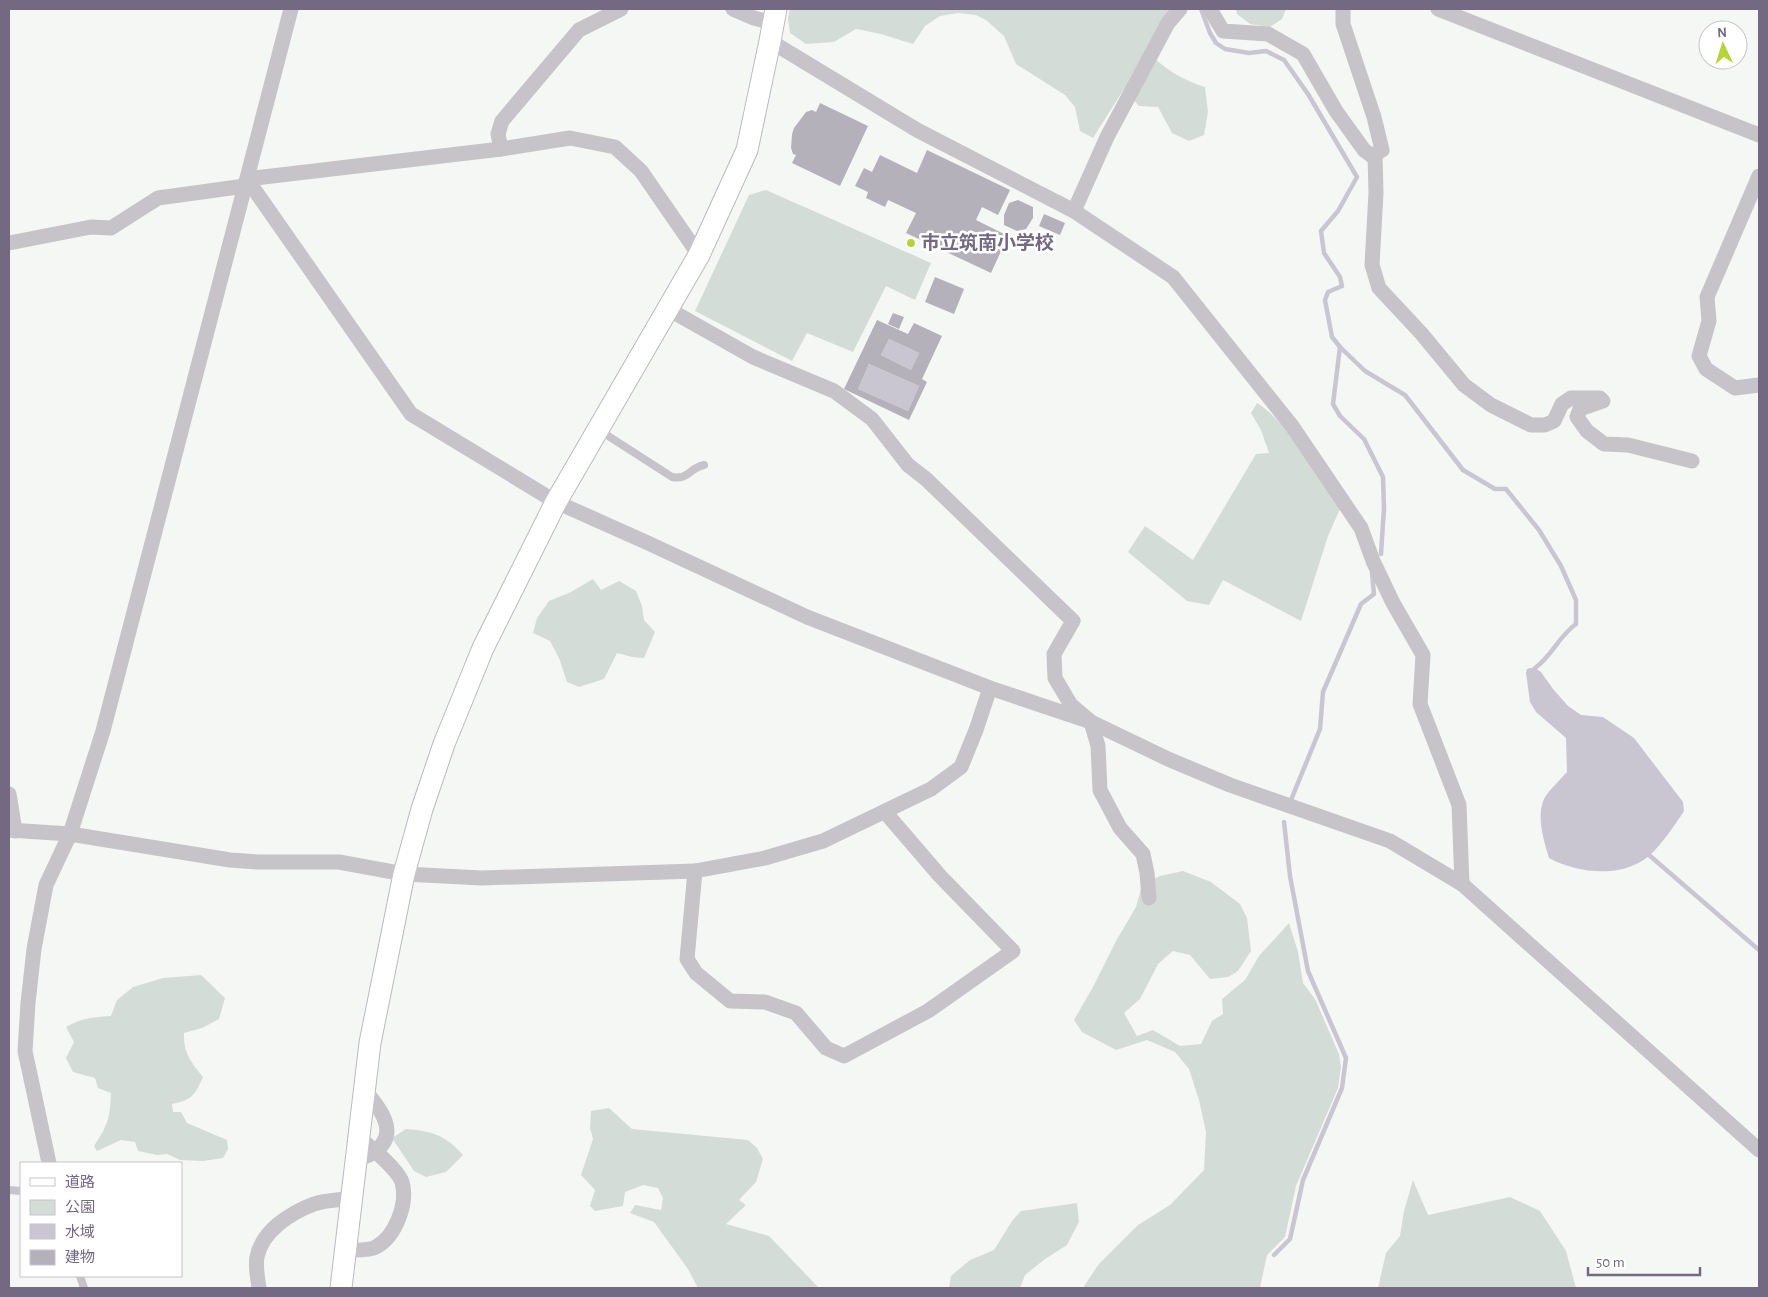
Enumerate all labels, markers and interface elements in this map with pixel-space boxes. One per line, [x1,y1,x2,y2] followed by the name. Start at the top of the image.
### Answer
[1698,20,1748,70] north arrow
[1717,26,1728,40] text: N
[921,232,1054,253] place label: 市立筑南小学校
[905,237,917,249] marker: 市立筑南小学校
[20,1162,182,1277] legend
[65,1174,95,1190] text: 道路
[65,1199,95,1215] text: 公園
[65,1224,95,1240] text: 水域
[1588,1244,1700,1276] scale bar
[65,1249,95,1265] text: 建物
[1596,1255,1625,1270] text: 50 m

